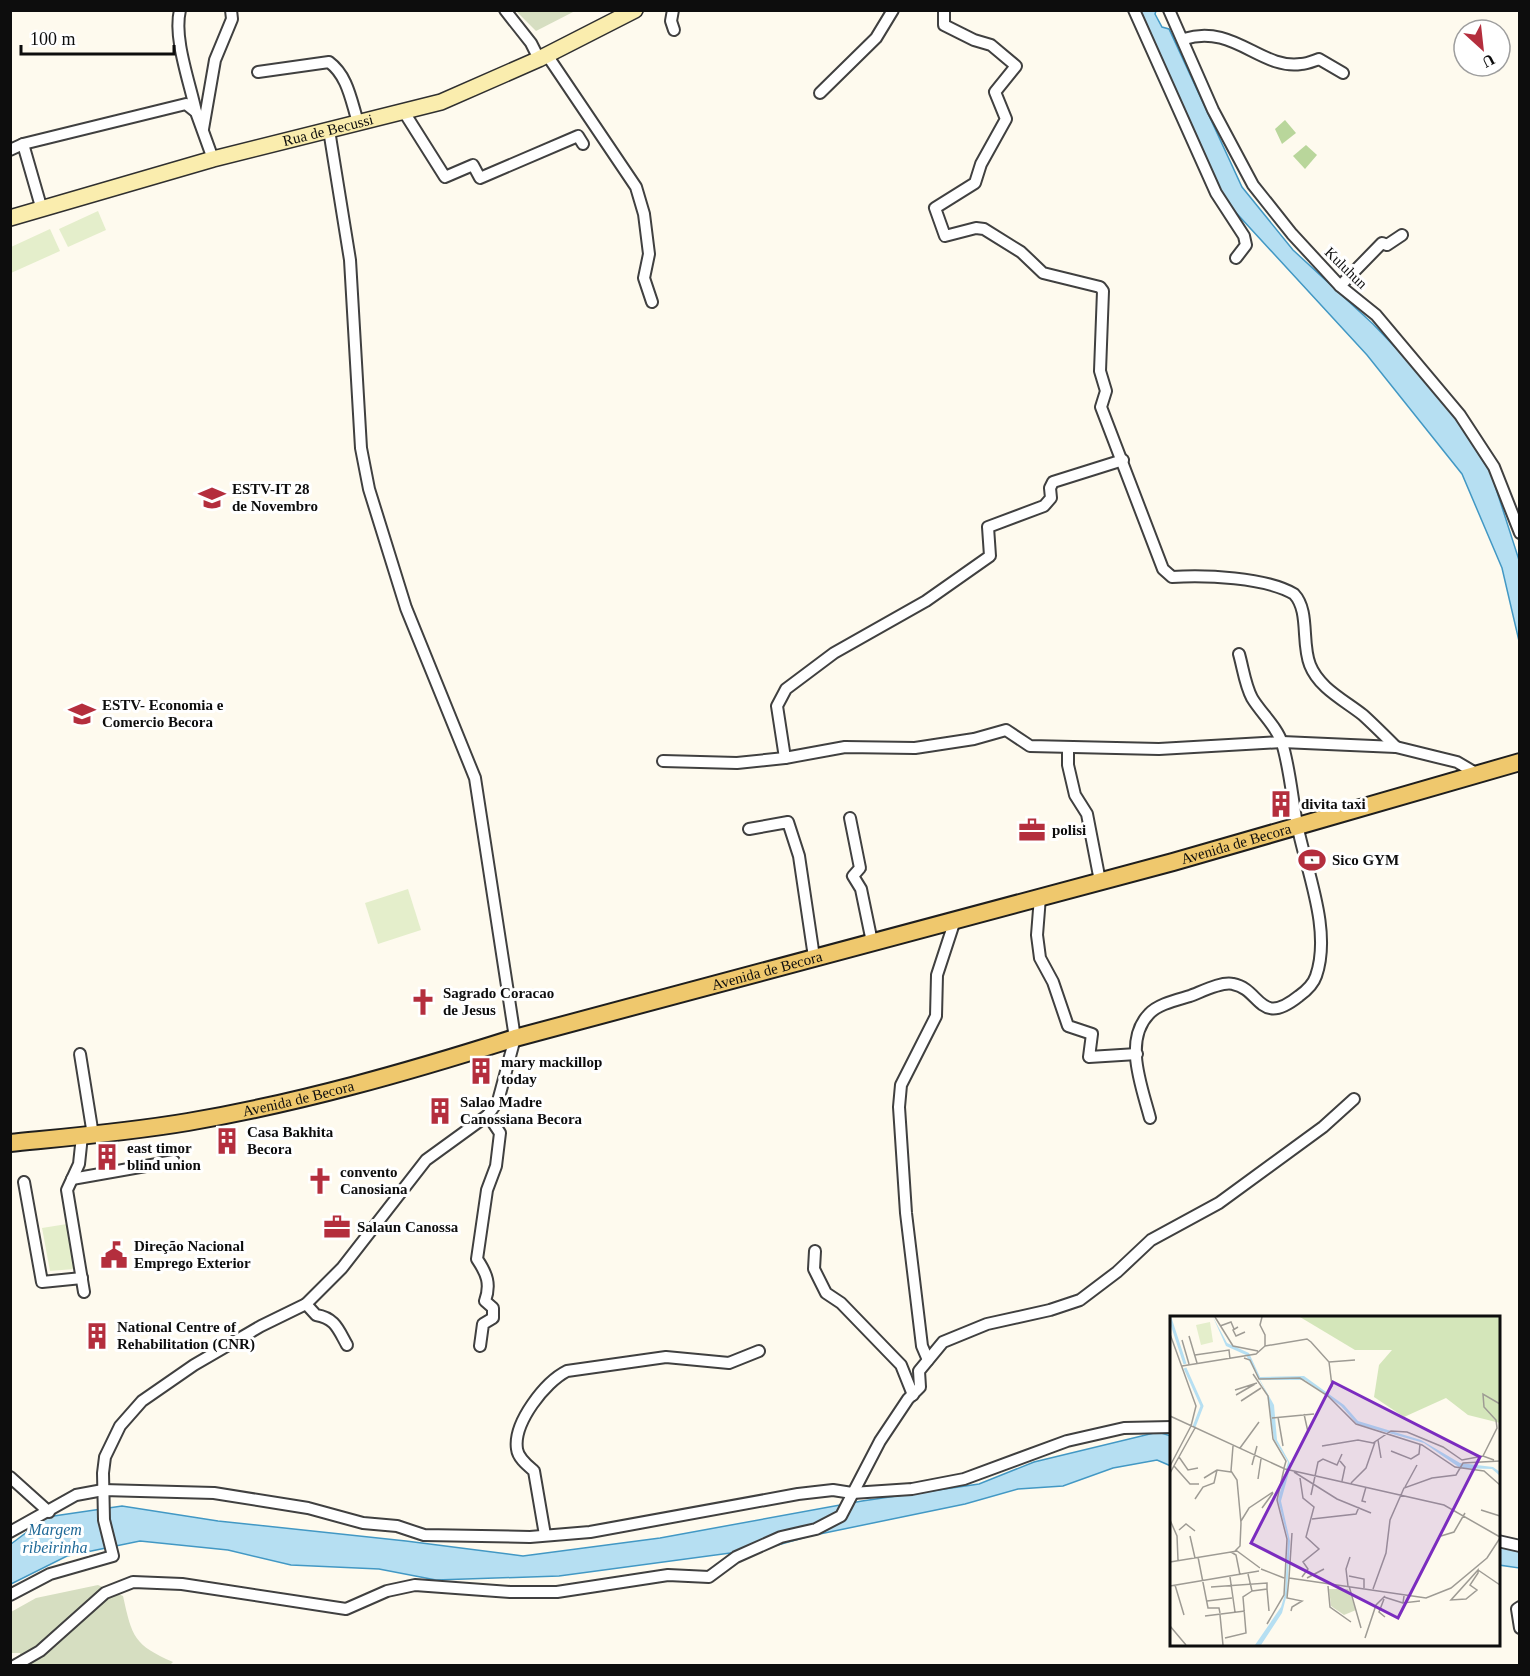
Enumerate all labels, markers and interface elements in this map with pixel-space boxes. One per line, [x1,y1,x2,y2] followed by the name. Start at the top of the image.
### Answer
[21,18,174,56] scale bar
[1452,18,1512,78] north arrow
[30,29,76,49] text: 100 m
[1479,51,1498,71] text: U
[281,111,375,149] street label: Rua de Becussi
[1322,244,1371,292] street label: Kuluhun
[232,481,318,514] place label: ESTV-IT 28 de Novembro
[197,483,227,513] school or university icon: ESTV-IT 28 de Novembro
[102,697,224,730] place label: ESTV- Economia e Comercio Becora
[67,699,97,729] school or university icon: ESTV- Economia e Comercio Becora
[1266,789,1296,819] building icon: divita taxi
[1301,796,1366,812] place label: divita taxi
[1017,815,1047,845] office icon: polisi
[1179,820,1293,867] street label: Avenida de Becora
[1052,822,1086,838] place label: polisi
[1297,845,1327,875] sports icon: Sico GYM
[1332,852,1399,868] place label: Sico GYM
[710,948,824,993] street label: Avenida de Becora
[443,985,554,1018] place label: Sagrado Coracao de Jesus
[408,987,438,1017] church icon: Sagrado Coracao de Jesus
[501,1054,602,1087] place label: mary mackillop today
[466,1056,496,1086] building icon: mary mackillop today
[241,1078,356,1119] street label: Avenida de Becora
[460,1094,583,1127] place label: Salao Madre Canossiana Becora
[425,1096,455,1126] building icon: Salao Madre Canossiana Becora
[247,1124,334,1157] place label: Casa Bakhita Becora
[212,1126,242,1156] building icon: Casa Bakhita Becora
[127,1140,201,1173] place label: east timor blind union
[92,1142,122,1172] building icon: east timor blind union
[340,1164,408,1197] place label: convento Canosiana
[305,1166,335,1196] church icon: convento Canosiana
[322,1212,352,1242] office icon: Salaun Canossa
[357,1219,459,1235] place label: Salaun Canossa
[134,1238,251,1271] place label: Direção Nacional Emprego Exterior
[99,1240,129,1270] public building icon: Direção Nacional Emprego Exterior
[1170,1316,1500,1646] inset map
[117,1319,255,1353] place label: National Centre of Rehabilitation (CNR)
[82,1321,112,1351] building icon: National Centre of Rehabilitation (CNR)
[23,1521,87,1556] water label: Margem ribeirinha

